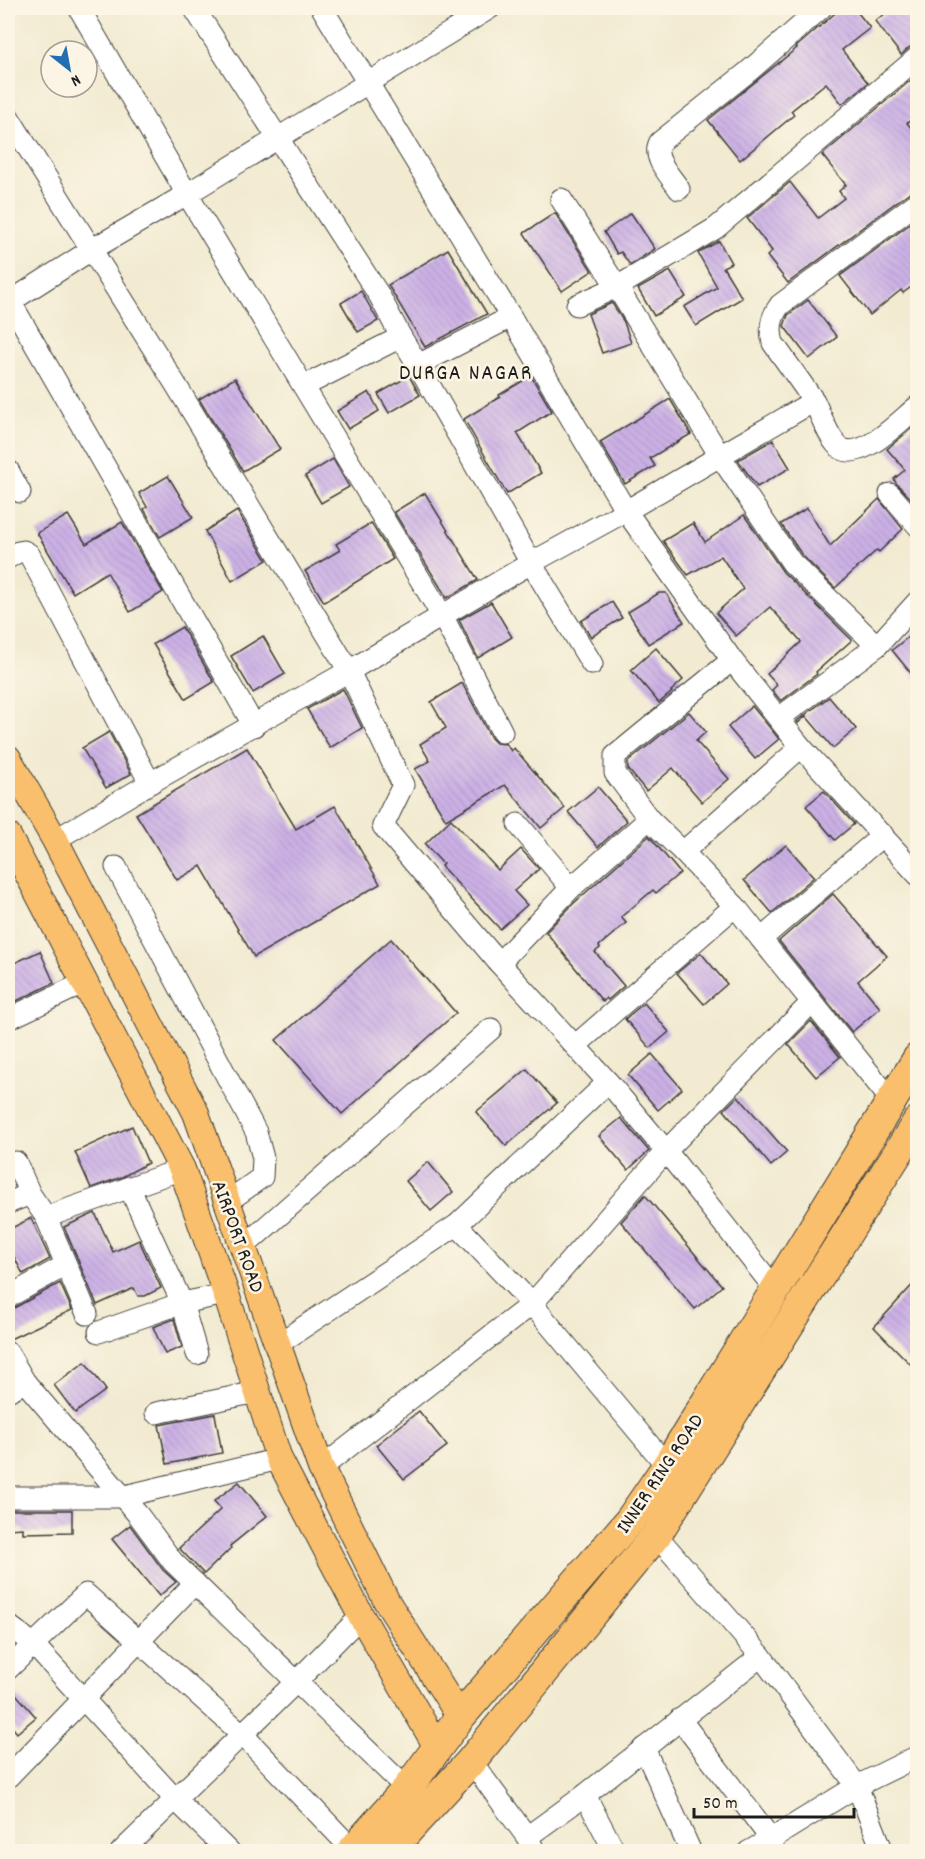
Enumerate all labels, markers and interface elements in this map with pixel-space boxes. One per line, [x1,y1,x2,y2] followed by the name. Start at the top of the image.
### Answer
[39,39,99,99] north arrow
[66,68,85,92] text: N
[399,359,533,390] district label: DURGA NAGAR
[202,1177,270,1298] street label: AIRPORT ROAD
[610,1409,713,1541] street label: INNER RING ROAD
[694,1781,854,1819] scale bar
[703,1792,738,1817] text: 50 m

